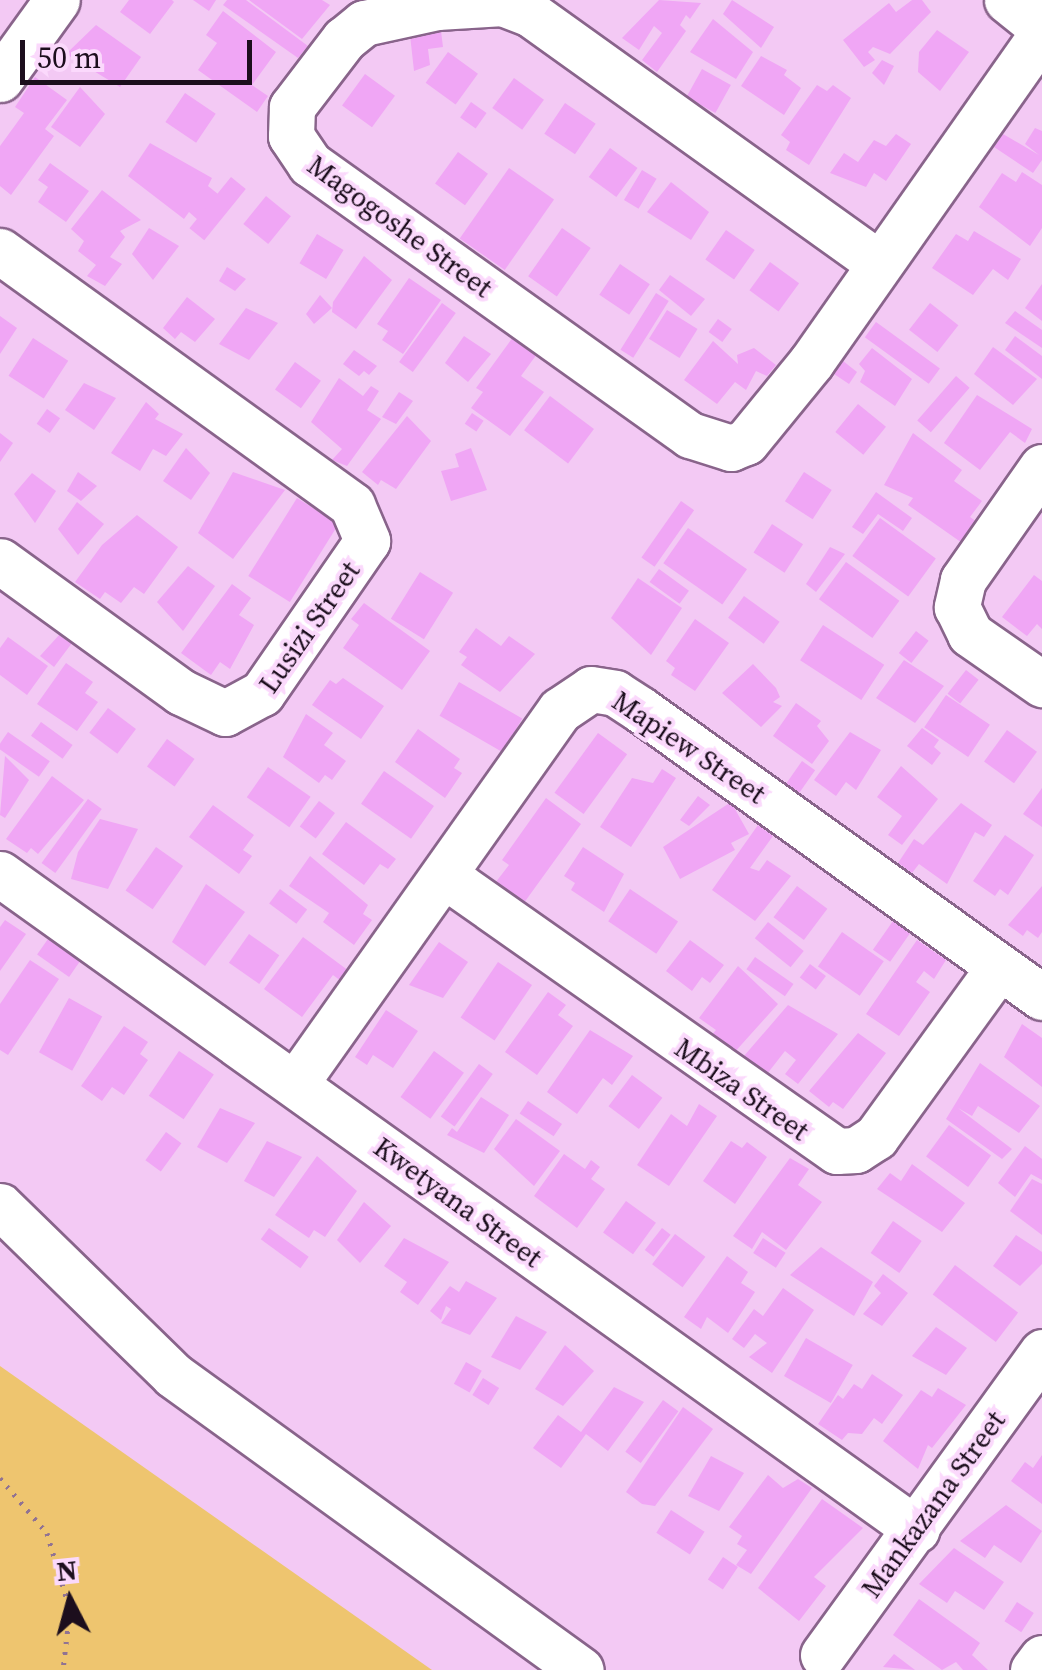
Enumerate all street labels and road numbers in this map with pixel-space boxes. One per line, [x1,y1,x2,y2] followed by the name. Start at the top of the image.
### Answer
[301,148,499,304] street label: Magogoshe Street
[251,555,367,699] street label: Lusizi Street
[606,683,772,811] street label: Mapiew Street
[669,1031,815,1147] street label: Mbiza Street
[367,1130,549,1274] street label: Kwetyana Street
[854,1404,1012,1604] street label: Mankazana Street

